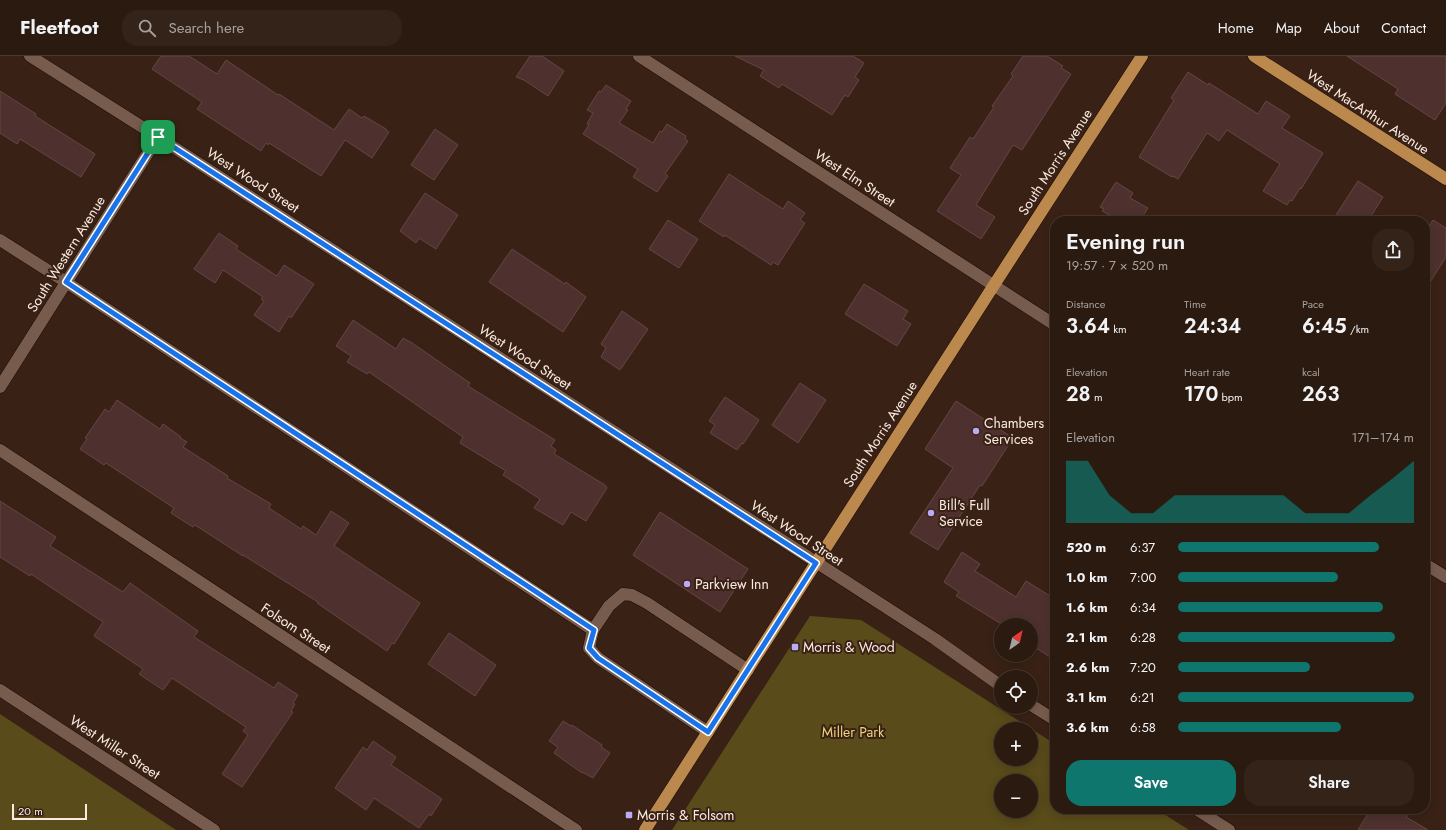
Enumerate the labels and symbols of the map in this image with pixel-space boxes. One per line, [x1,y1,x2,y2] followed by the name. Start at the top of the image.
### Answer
[1303,65,1433,159] street label: West MacArthur Avenue
[1013,105,1097,219] street label: South Morris Avenue
[141,120,175,154] pin
[203,143,304,218] street label: West Wood Street
[811,144,900,212] street label: West Elm Street
[22,192,110,316] street label: South Western Avenue
[475,320,576,395] street label: West Wood Street
[838,377,922,491] street label: South Morris Avenue
[984,413,1045,449] place label: Chambers Services
[971,426,981,436] marker: Chambers Services
[939,495,990,531] place label: Bill's Full Service
[747,496,848,571] street label: West Wood Street
[926,508,936,518] marker: Bill's Full Service
[695,574,769,594] place label: Parkview Inn
[682,579,692,589] marker: Parkview Inn
[257,598,335,658] street label: Folsom Street
[994,618,1038,662] north arrow
[803,637,895,657] place label: Morris & Wood
[790,642,800,652] marker: Morris & Wood
[66,710,165,784] street label: West Miller Street
[822,722,885,742] park label: Miller Park
[12,802,87,821] scale bar
[637,805,734,825] place label: Morris & Folsom
[624,810,634,820] marker: Morris & Folsom

